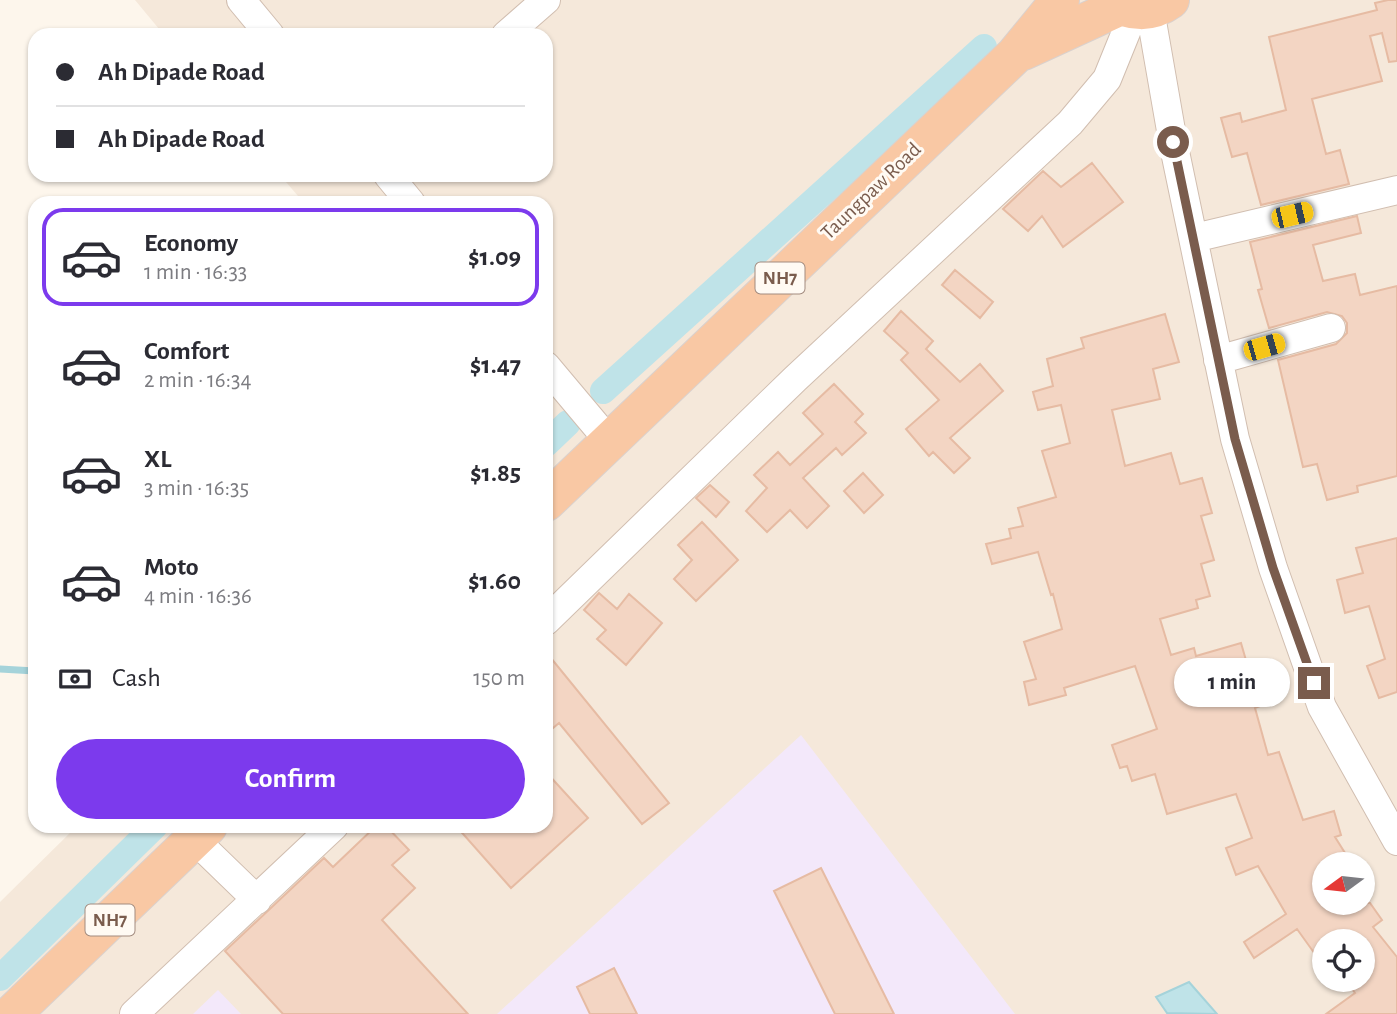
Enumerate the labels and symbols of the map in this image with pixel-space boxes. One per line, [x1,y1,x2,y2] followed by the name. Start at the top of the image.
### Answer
[1157,126,1189,158] route start
[817,138,925,244] street label: Taungpaw Road
[1270,200,1315,230] car
[756,262,804,294] road number: NH7
[1241,331,1288,363] car
[1174,658,1290,708] callout: 1 min
[1298,667,1330,699] route end
[1312,852,1376,915] north arrow
[86,904,134,936] road number: NH7

